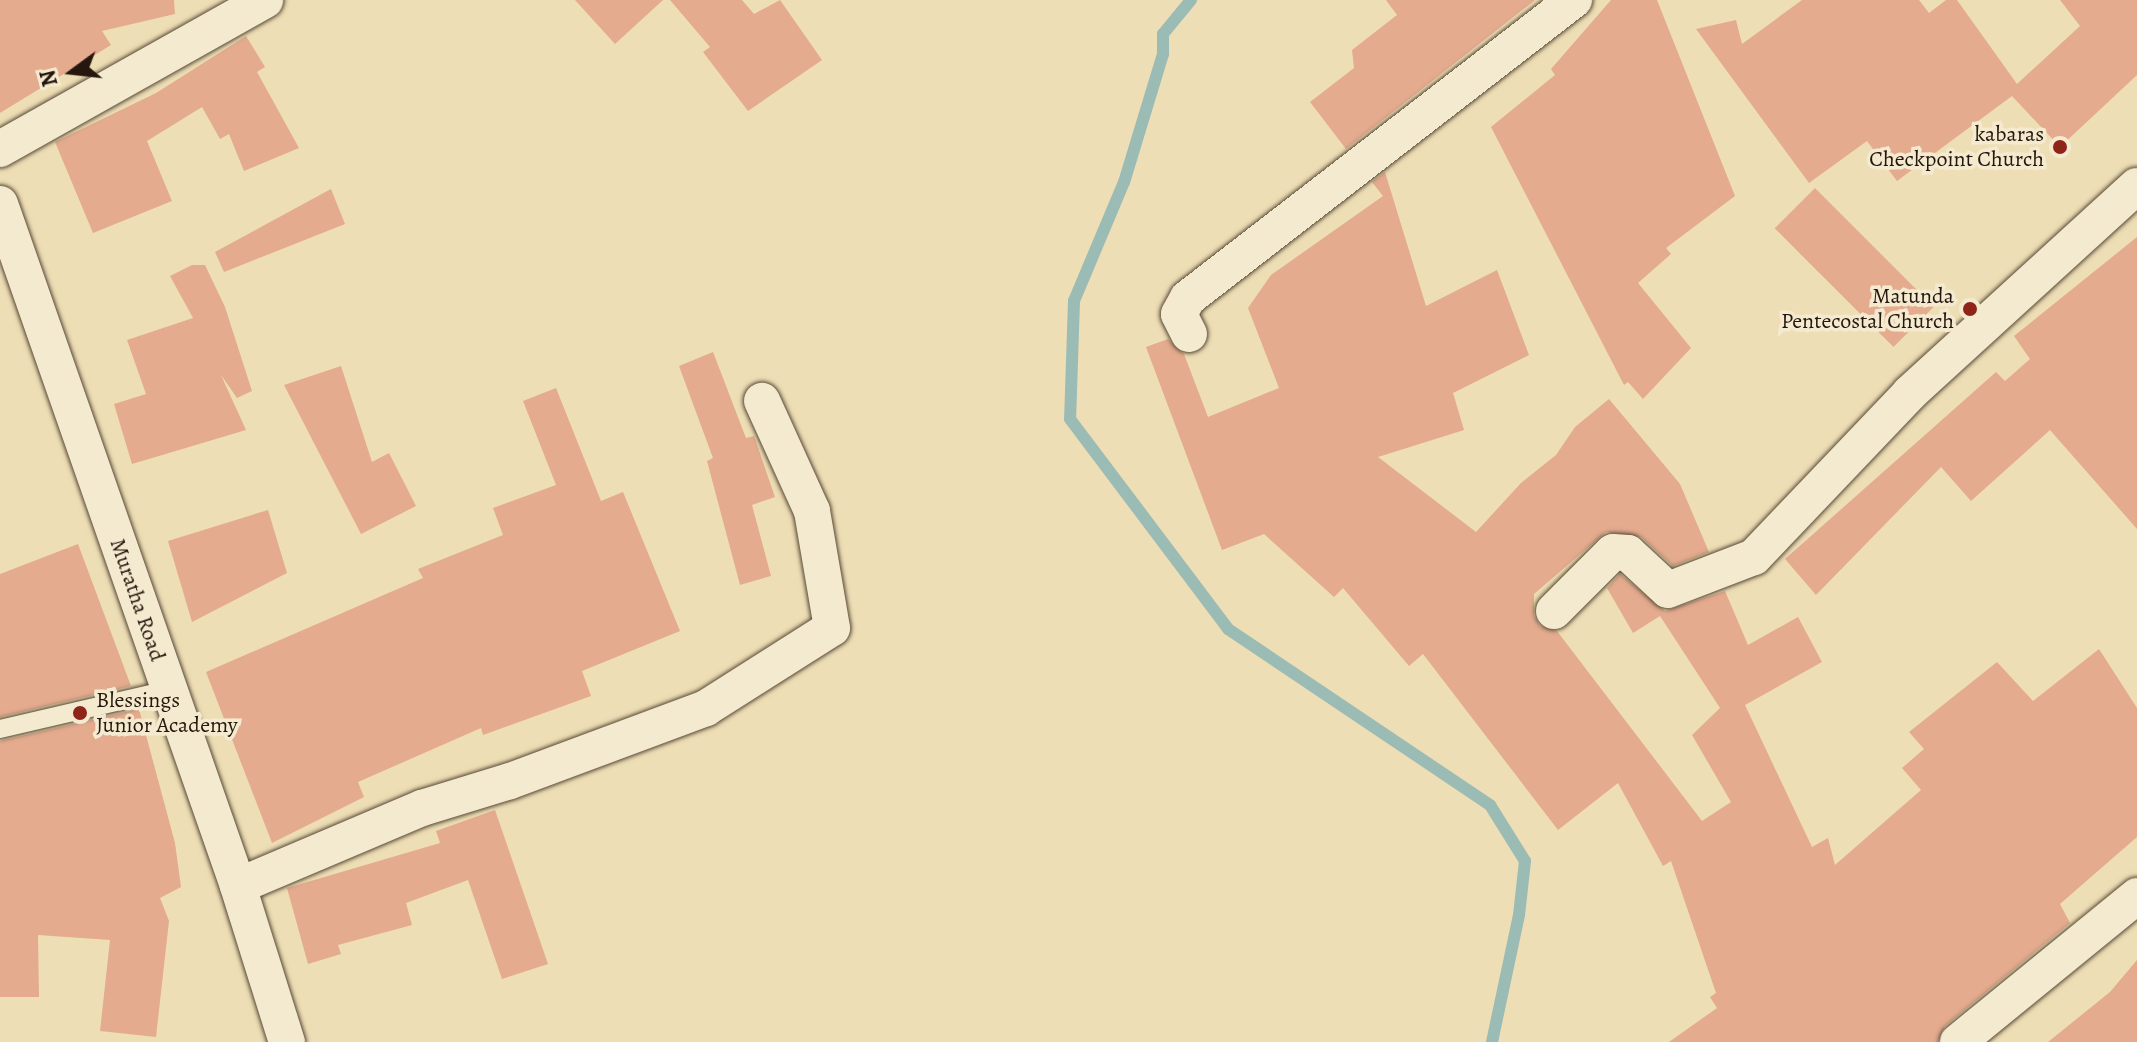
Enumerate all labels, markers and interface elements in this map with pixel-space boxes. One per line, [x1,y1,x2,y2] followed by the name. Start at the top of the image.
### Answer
[32,32,112,112] north arrow
[32,67,65,90] text: N
[1869,121,2044,172] place label: kabaras Checkpoint Church
[2051,138,2069,156] marker: kabaras Checkpoint Church
[1781,283,1954,334] place label: Matunda Pentecostal Church
[1961,300,1979,318] marker: Matunda Pentecostal Church
[104,535,170,665] street label: Muratha Road
[96,687,238,738] place label: Blessings Junior Academy
[71,704,89,722] marker: Blessings Junior Academy

